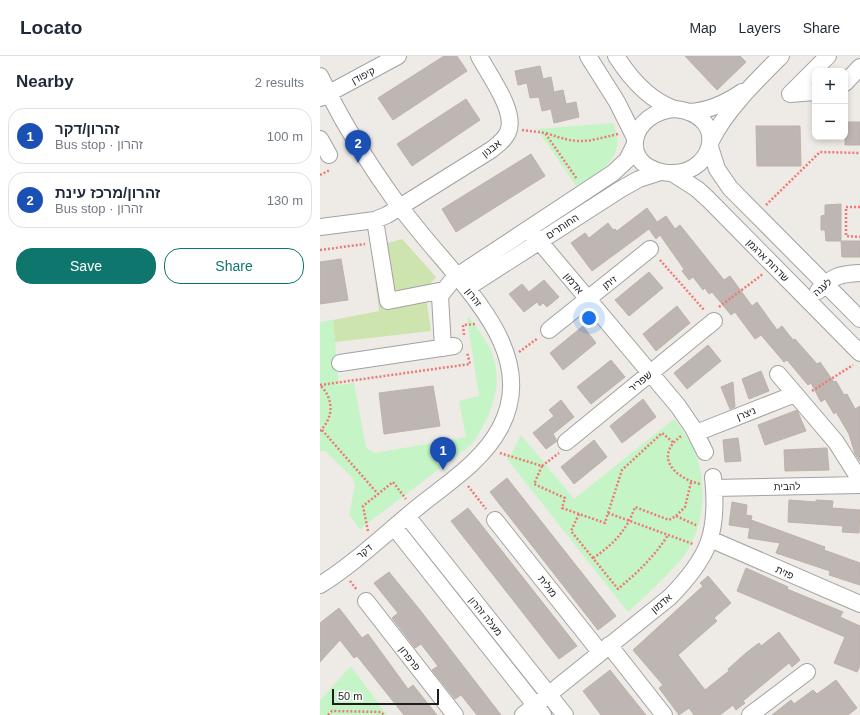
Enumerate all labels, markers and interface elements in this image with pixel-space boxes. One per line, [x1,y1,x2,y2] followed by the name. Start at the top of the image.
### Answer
[20,17,82,38] text: Locato
[689,20,717,36] text: Map
[739,20,781,36] text: Layers
[803,20,840,36] text: Share
[350,65,377,86] street label: קיפודן
[812,68,848,140] map controls
[812,68,848,104] button: +
[16,72,74,91] text: Nearby
[255,75,304,90] text: 2 results
[812,104,848,140] button: −
[55,120,119,137] text: זהרון/דקר
[26,129,34,144] text: 1
[267,129,303,144] text: 100 m
[345,130,371,163] pin: 2
[55,137,143,152] text: Bus stop · זהרון
[480,137,504,159] street label: אבנון
[55,184,160,201] text: זהרון/מרכז עינת
[26,193,34,208] text: 2
[267,193,303,208] text: 130 m
[55,201,143,216] text: Bus stop · זהרון
[544,212,581,241] street label: החותרים
[744,237,791,284] street label: שדרות ארגמן
[16,248,156,284] button: Save
[164,248,304,284] button: Share
[562,271,586,296] street label: אדמון
[600,273,619,291] street label: זיתן
[811,276,834,299] street label: לענה
[463,286,485,309] street label: זהרון
[579,308,599,328] your location
[626,369,654,394] street label: שפריר
[735,405,758,422] street label: ניצרן
[430,437,456,470] pin: 1
[774,481,800,492] street label: להבית
[354,542,375,561] street label: דקר
[774,564,796,581] street label: פזית
[536,573,559,599] street label: מולית
[649,591,674,615] street label: אדמון
[467,595,505,638] street label: מעלה זהרון
[397,644,422,673] street label: פרפרון
[332,687,439,706] scale bar
[338,690,362,702] text: 50 m

